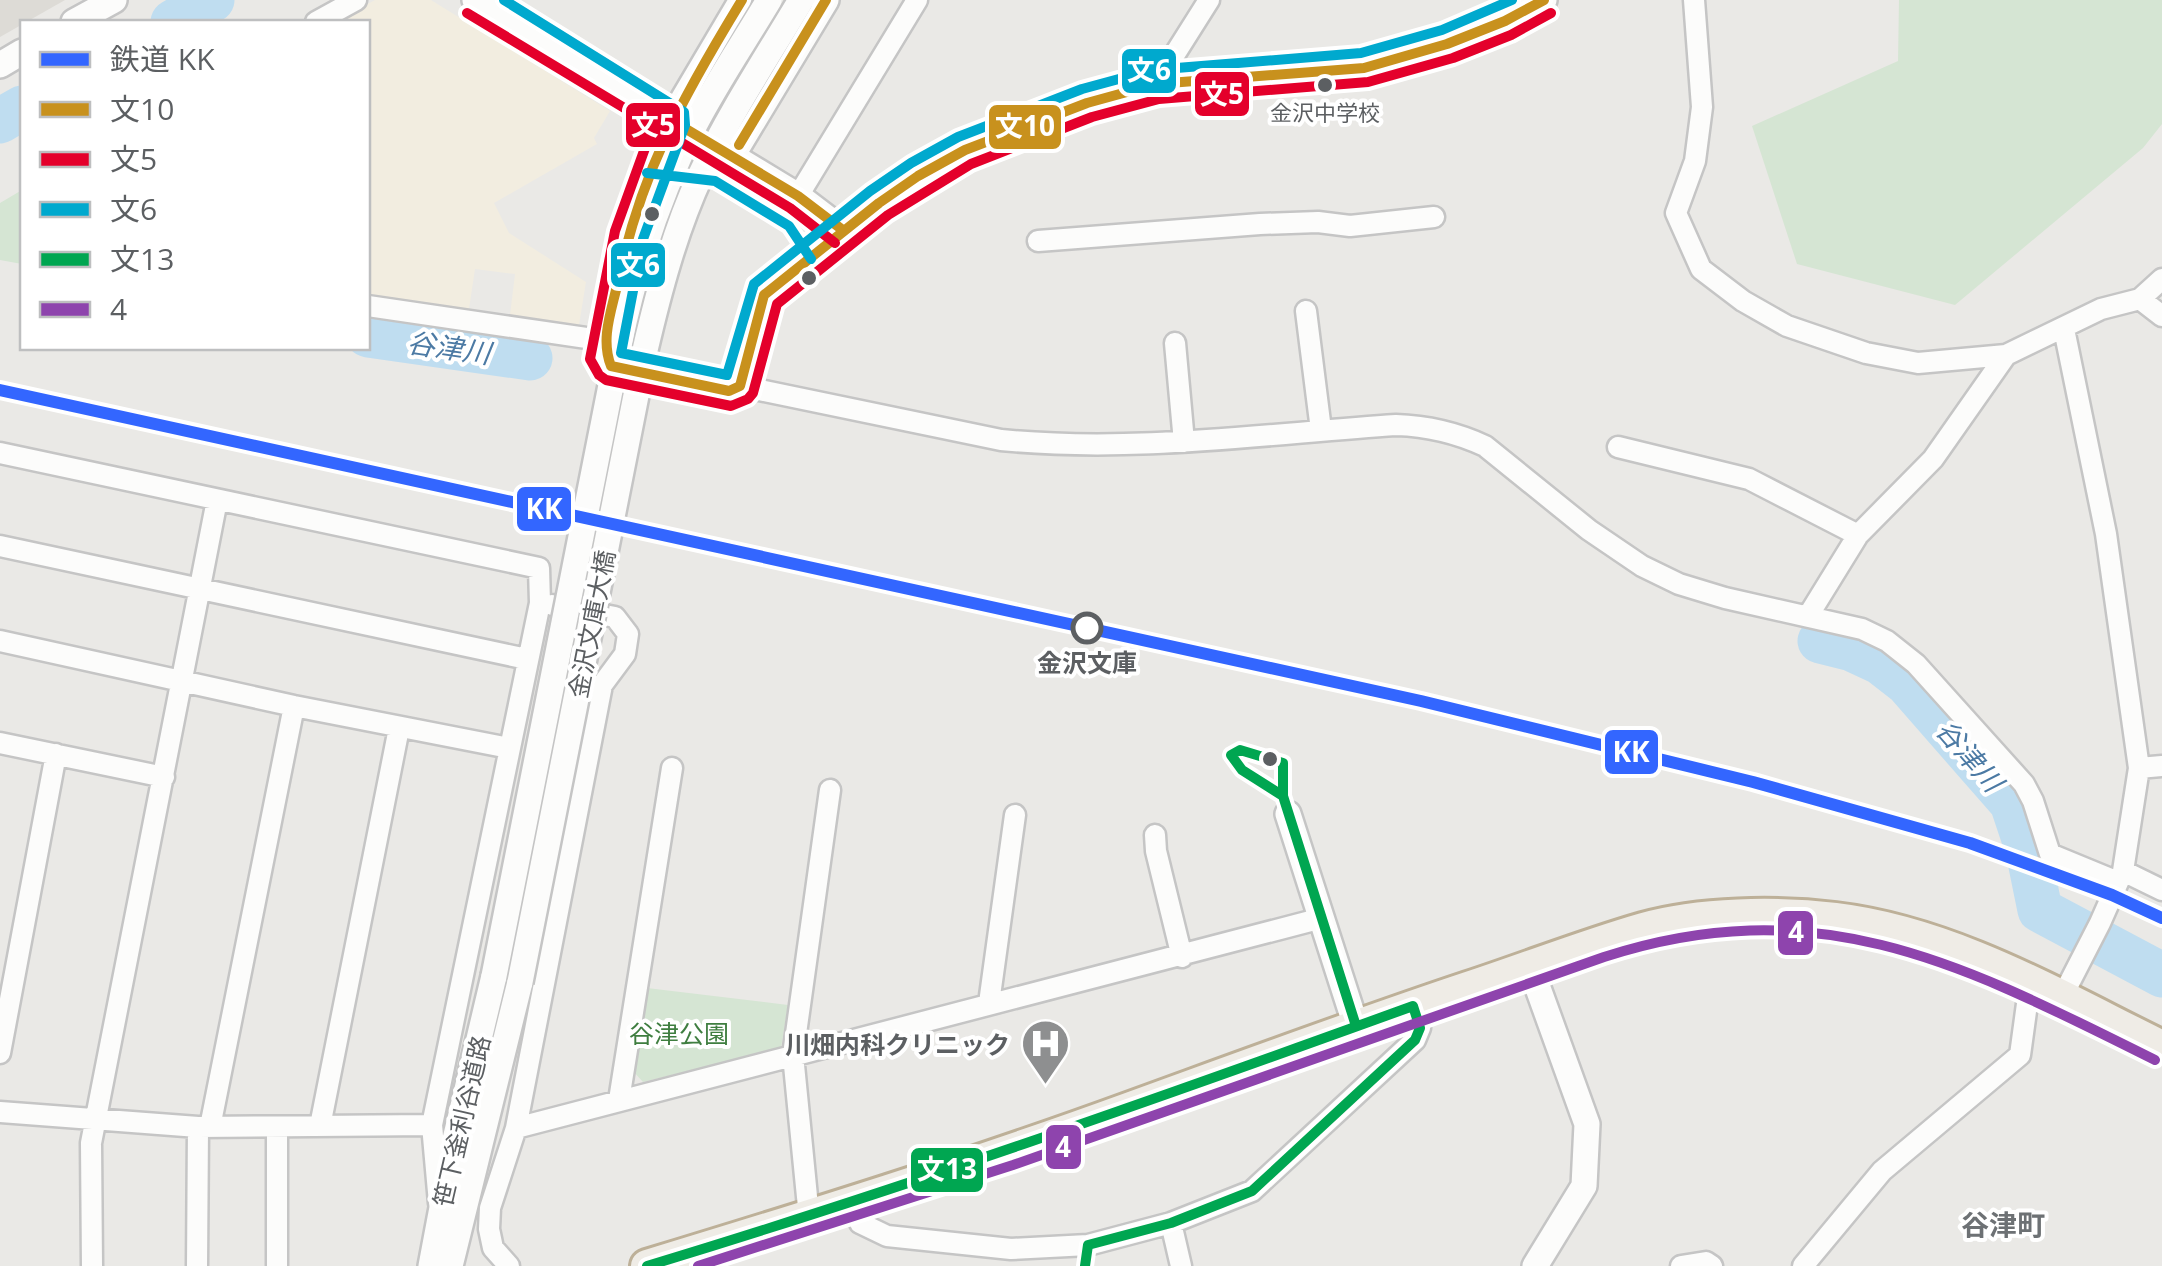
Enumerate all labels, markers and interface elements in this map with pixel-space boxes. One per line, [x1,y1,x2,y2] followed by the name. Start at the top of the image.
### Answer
[20,20,370,350] legend
[110,38,215,79] text: 鉄道 KK
[1120,47,1178,95] line badge: 文6
[1127,50,1171,88] text: 文6
[1193,70,1251,118] line badge: 文5
[1200,74,1244,112] text: 文5
[1315,75,1335,95] marker: 金沢中学校
[110,88,174,129] text: 文10
[1270,97,1380,127] place label: 金沢中学校
[624,101,682,149] line badge: 文5
[987,103,1063,151] line badge: 文10
[631,105,675,143] text: 文5
[995,106,1055,144] text: 文10
[110,138,157,179] text: 文5
[110,188,157,229] text: 文6
[642,204,662,224] unlabelled marker
[110,238,174,279] text: 文13
[609,241,667,289] line badge: 文6
[616,245,660,283] text: 文6
[799,268,819,288] unlabelled marker
[110,288,127,329] text: 4
[405,322,496,372] water label: 谷津川
[515,485,573,533] line badge: KK
[525,489,563,527] text: KK
[560,547,622,701] street label: 金沢文庫大橋
[1072,613,1102,643] marker: 金沢文庫
[1037,645,1137,679] place label: 金沢文庫
[1928,711,2014,801] water label: 谷津川
[1603,728,1660,776] line badge: KK
[1612,732,1650,770] text: KK
[1260,749,1280,769] unlabelled marker
[1776,909,1815,957] line badge: 4
[1788,912,1804,950] text: 4
[629,1016,729,1050] park label: 谷津公園
[1019,1018,1071,1086] hospital icon: 川畑内科クリニック
[785,1027,1010,1061] place label: 川畑内科クリニック
[425,1032,497,1210] street label: 笹下釜利谷道路
[1044,1123,1083,1171] line badge: 4
[1055,1127,1071,1165] text: 4
[909,1146,985,1194] line badge: 文13
[917,1149,977,1187] text: 文13
[1961,1205,2045,1243] district label: 谷津町

